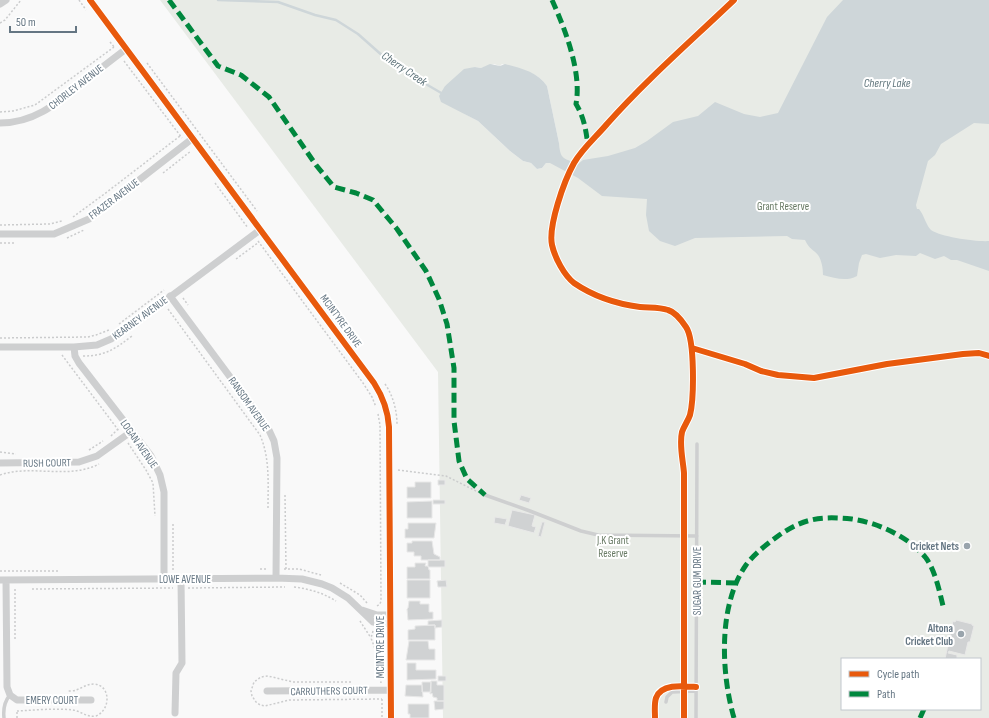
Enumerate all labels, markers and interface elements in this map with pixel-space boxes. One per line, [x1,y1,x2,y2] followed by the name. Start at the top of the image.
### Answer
[10,8,76,34] scale bar
[16,15,36,30] text: 50 m
[379,48,430,90] water label: Cherry Creek
[46,62,106,112] street label: CHORLEY AVENUE
[864,76,911,91] water label: Cherry Lake
[86,176,142,222] street label: FRAZER AVENUE
[757,200,809,213] park label: Grant Reserve
[317,292,365,350] street label: MCINTYRE DRIVE
[110,294,170,342] street label: KEARNEY AVENUE
[226,374,272,434] street label: RANSOM AVENUE
[118,417,160,471] street label: LOGAN AVENUE
[23,456,72,470] street label: RUSH COURT
[596,534,630,560] park label: J.K Grant Reserve
[910,540,959,553] place label: Cricket Nets
[962,541,972,551] marker: Cricket Nets
[691,547,704,615] street label: SUGAR GUM DRIVE
[159,573,211,586] street label: LOWE AVENUE
[374,616,387,678] street label: MCINTYRE DRIVE
[905,622,953,648] place label: Altona Cricket Club
[956,629,966,639] marker: Altona Cricket Club
[841,658,981,710] legend
[877,667,919,682] text: Cycle path
[290,684,368,698] street label: CARRUTHERS COURT
[877,687,895,702] text: Path
[26,694,79,707] street label: EMERY COURT

